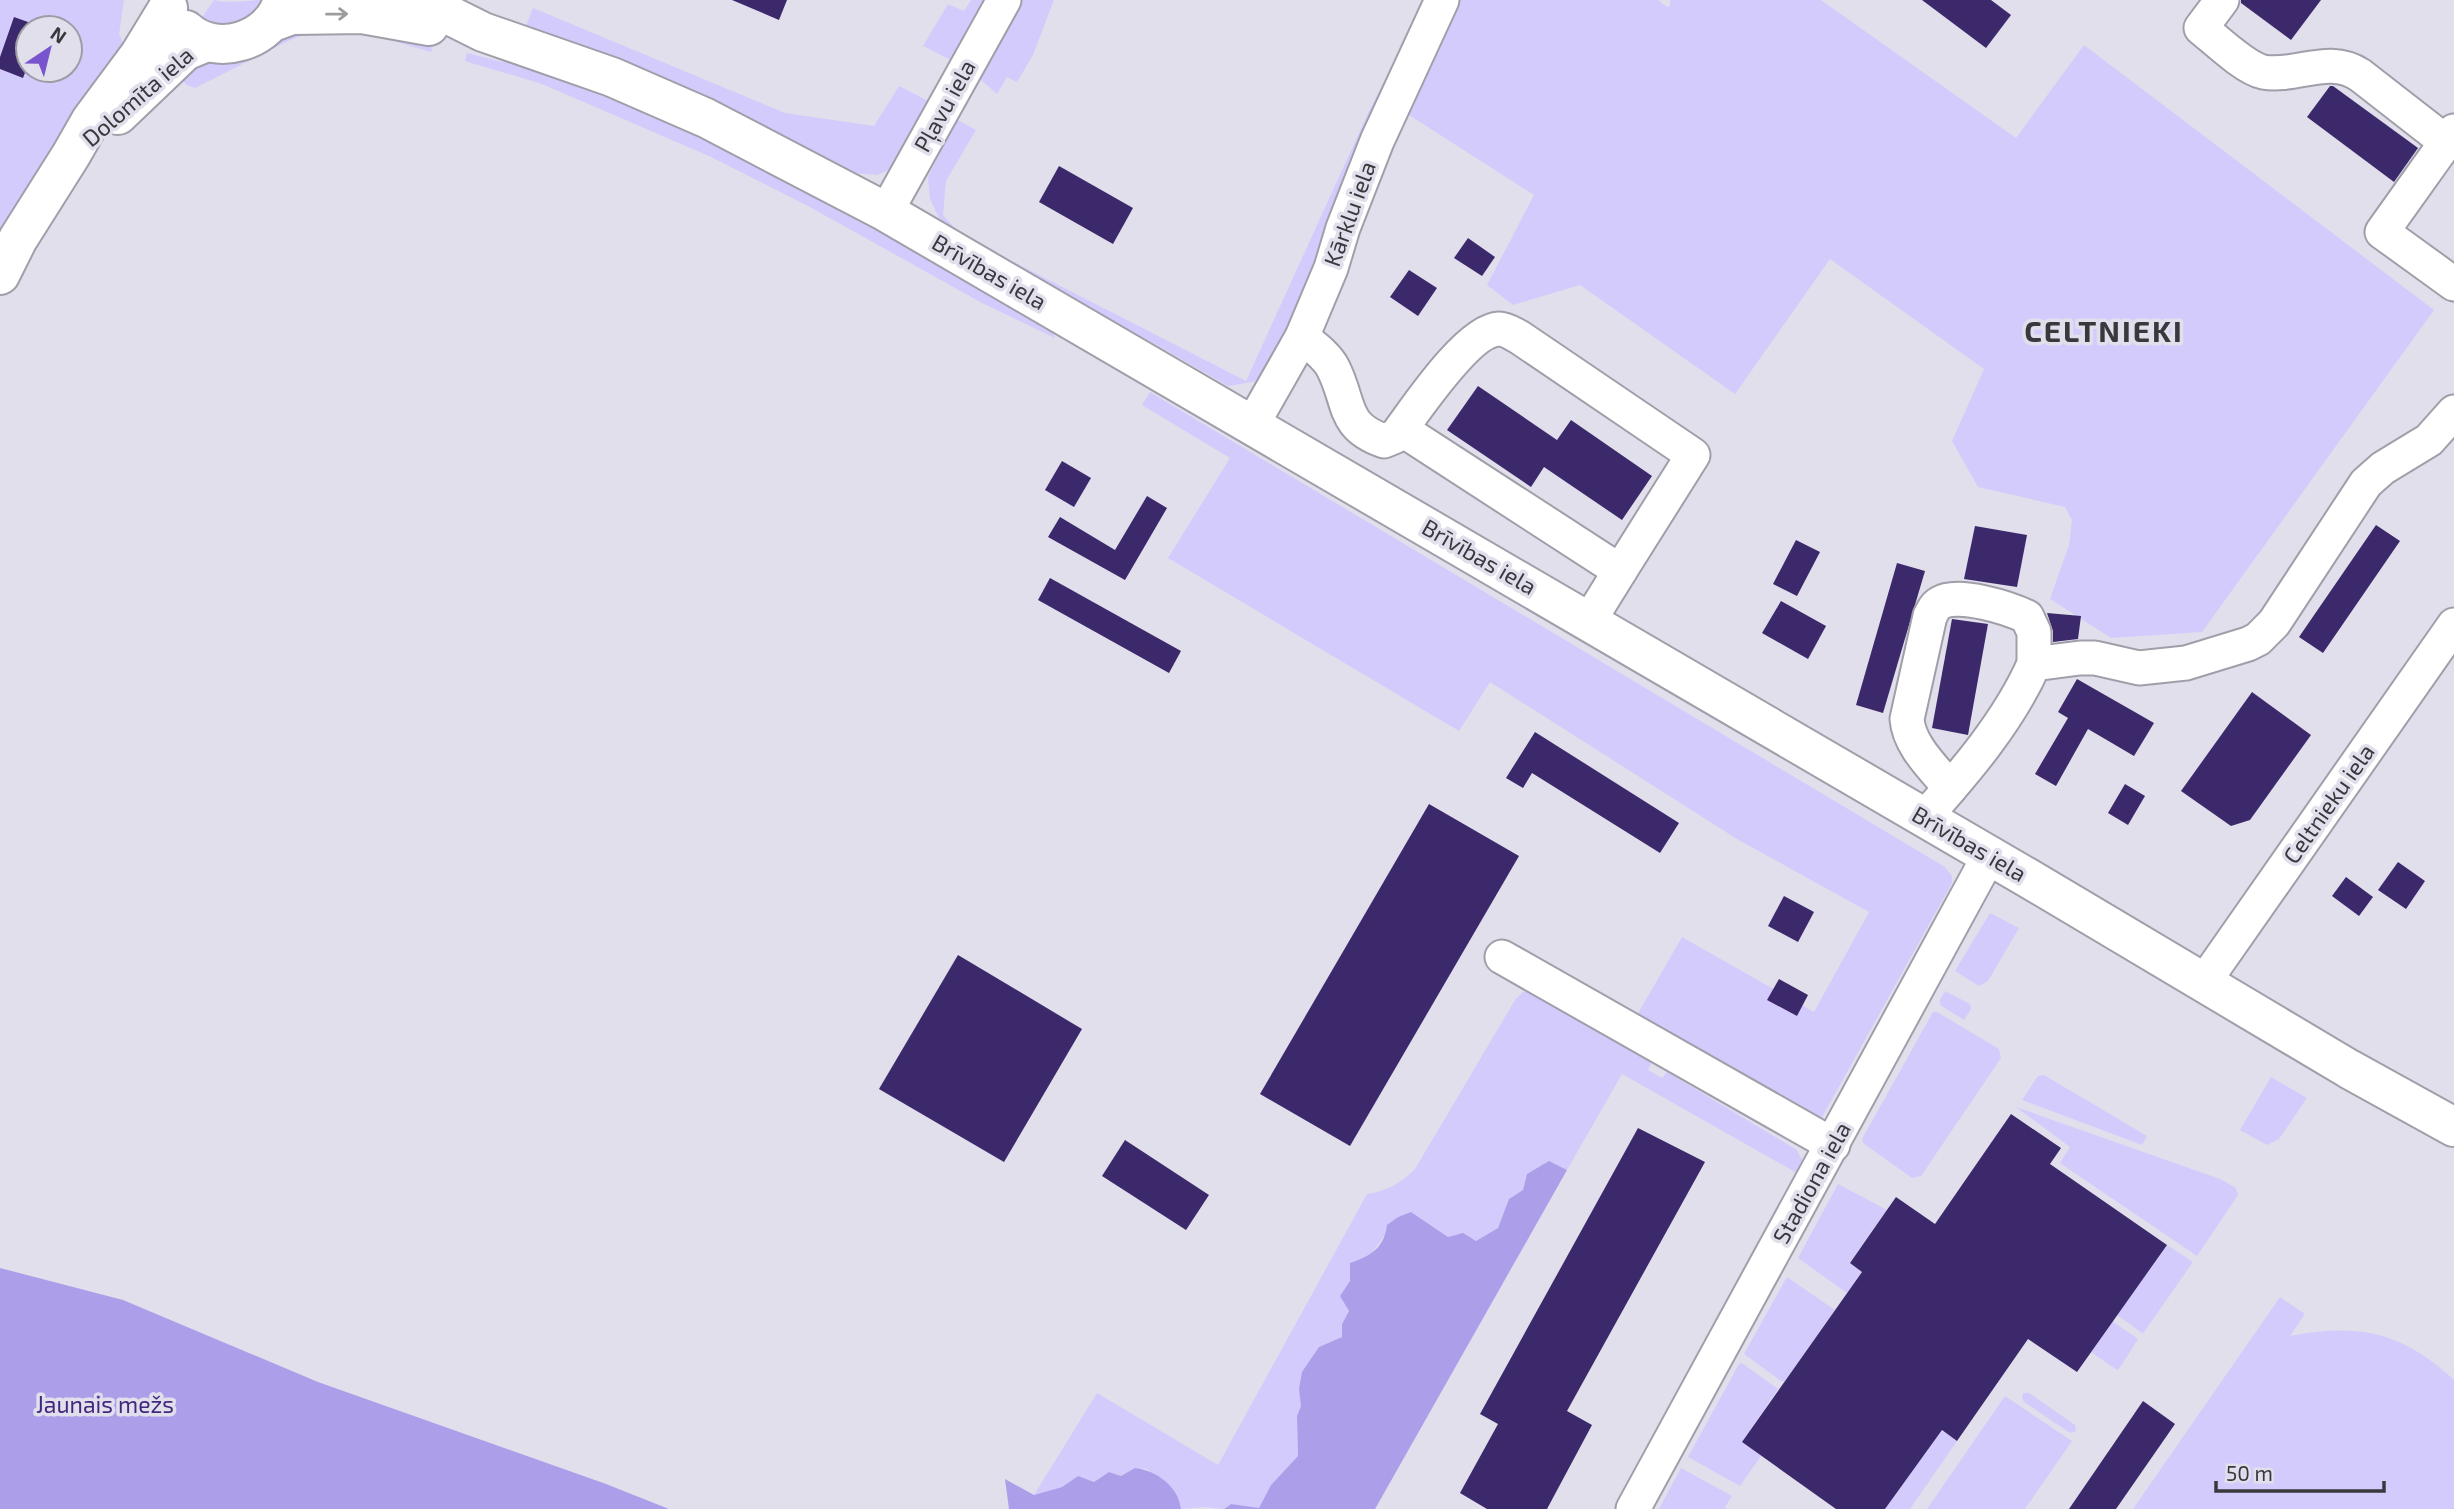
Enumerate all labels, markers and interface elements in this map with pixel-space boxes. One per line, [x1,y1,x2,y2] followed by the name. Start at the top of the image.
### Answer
[325,7,348,21] one-way arrow
[14,14,84,84] north arrow
[47,21,71,48] text: N
[76,40,199,152] street label: Dolomīta iela
[907,55,983,157] street label: Pļavu iela
[1317,157,1381,270] street label: Kārklu iela
[927,227,1052,315] street label: Brīvības iela
[2024,312,2184,348] district label: CELTNIEKI
[1417,512,1542,600] street label: Brīvības iela
[2277,738,2380,869] street label: Celtnieku iela
[1907,799,2032,887] street label: Brīvības iela
[1766,1117,1856,1248] street label: Stadiona iela
[36,1390,174,1418] park label: Jaunais mežs
[2216,1450,2384,1494] scale bar
[2226,1460,2273,1485] text: 50 m

